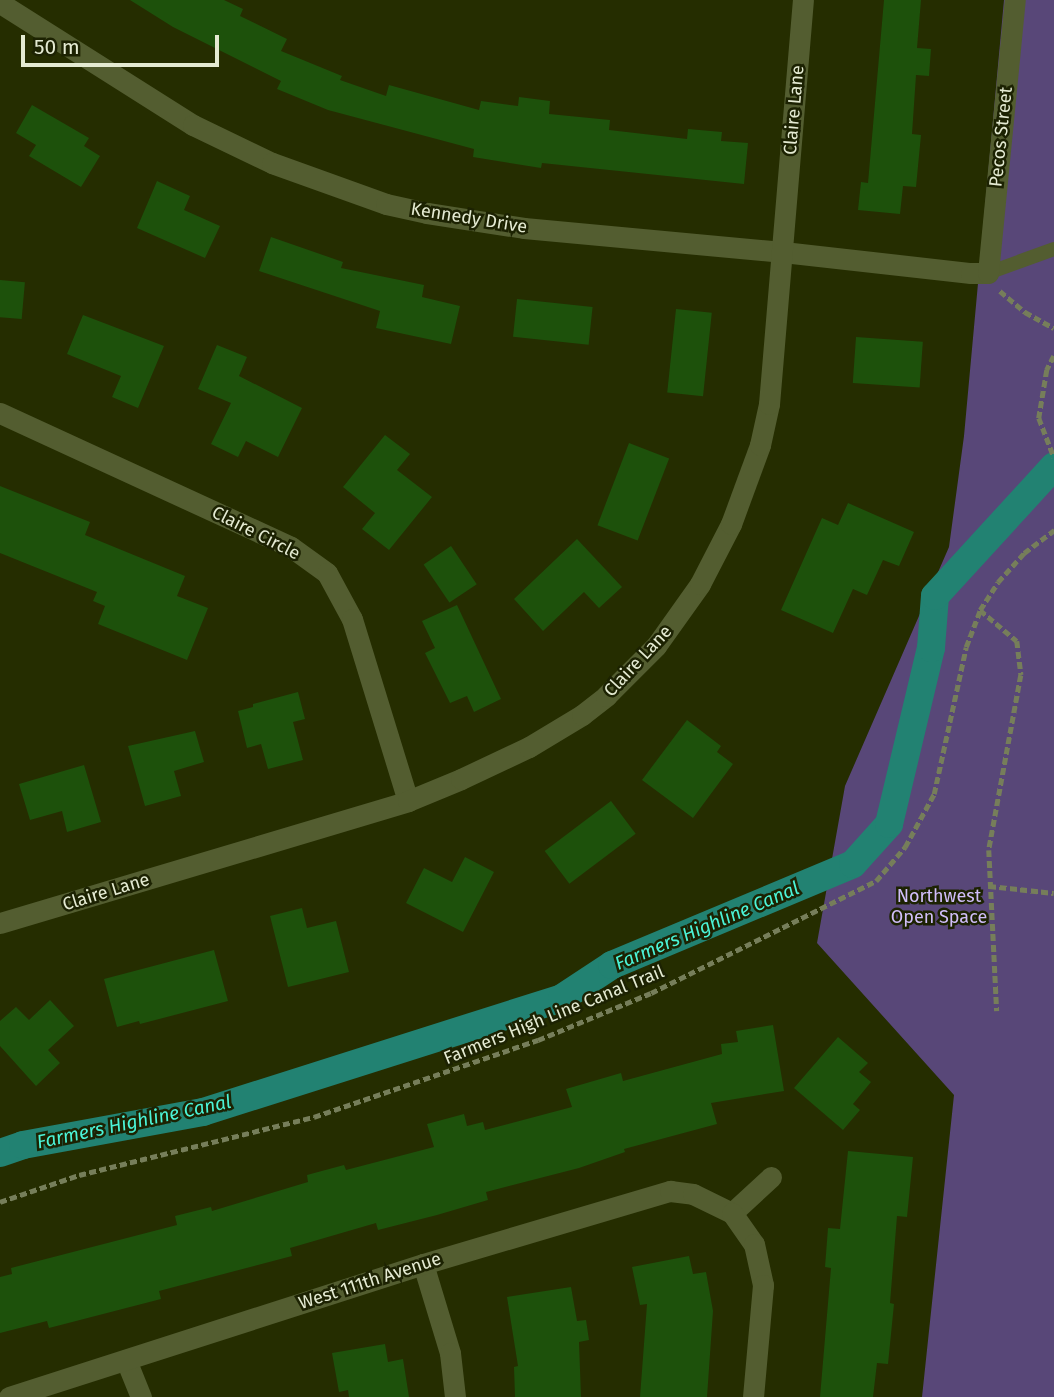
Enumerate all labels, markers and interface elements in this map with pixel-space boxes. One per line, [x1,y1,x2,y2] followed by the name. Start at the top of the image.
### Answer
[24,21,222,65] scale bar
[34,34,80,60] text: 50 m
[779,64,809,156] street label: Claire Lane
[985,86,1017,188] street label: Pecos Street
[409,198,529,238] street label: Kennedy Drive
[208,502,304,564] street label: Claire Circle
[599,621,677,701] street label: Claire Lane
[60,869,152,915] street label: Claire Lane
[611,877,803,975] water label: Farmers Highline Canal
[891,886,987,928] park label: Northwest Open Space
[441,961,667,1069] street label: Farmers High Line Canal Trail
[35,1090,233,1154] water label: Farmers Highline Canal
[296,1248,444,1314] street label: West 111th Avenue

